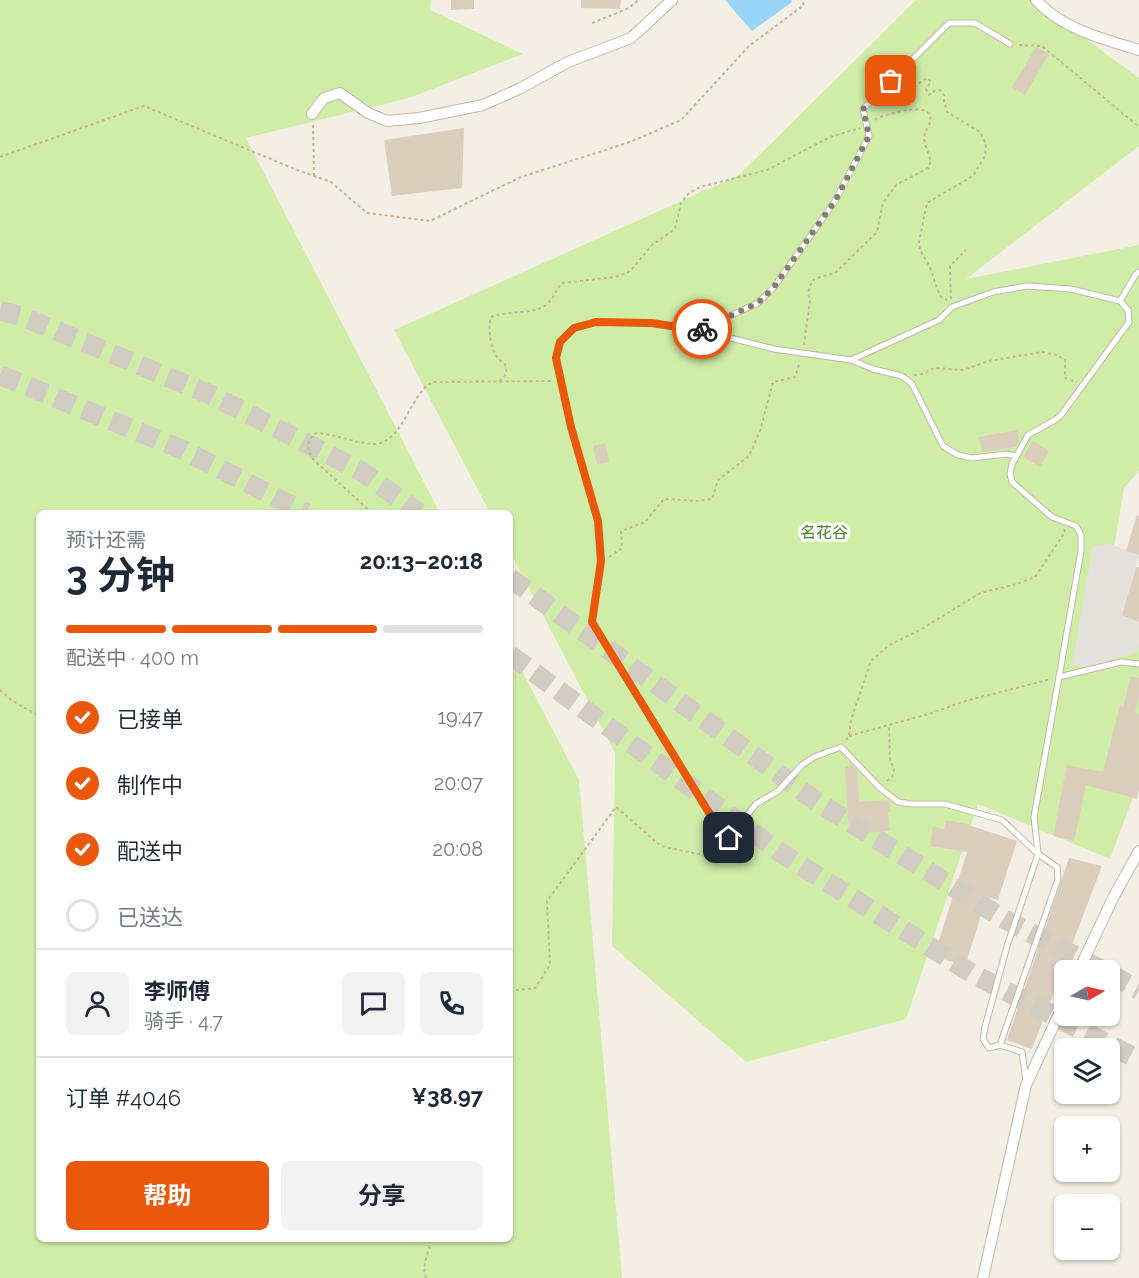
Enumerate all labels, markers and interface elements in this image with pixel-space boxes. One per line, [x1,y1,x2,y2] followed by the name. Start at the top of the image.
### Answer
[865,55,916,106] pin
[874,64,907,97] icon: bag
[672,299,732,359] courier
[686,313,719,346] icon: bike
[800,523,848,542] park label: 名花谷
[66,528,146,552] text: 预计还需
[360,548,483,574] text: 20:13–20:18
[66,552,175,598] text: 3 分钟
[66,646,199,670] text: 配送中 · 400 m
[66,701,99,734] icon: check
[437,705,483,729] text: 19:47
[117,706,183,732] text: 已接单
[66,767,99,800] icon: check
[434,771,483,795] text: 20:07
[117,772,183,798] text: 制作中
[703,812,754,863] pin
[712,821,745,854] icon: home
[66,833,99,866] icon: check
[432,837,483,861] text: 20:08
[117,838,183,864] text: 配送中
[117,904,183,930] text: 已送达
[1054,960,1120,1026] north arrow
[1054,960,1120,1260] map controls
[66,972,129,1035] button: person
[342,972,405,1035] button: chat
[420,972,483,1035] button: phone
[144,978,210,1004] text: 李师傅
[144,1009,223,1033] text: 骑手 · 4.7
[1054,1038,1120,1104] button: layers
[412,1083,483,1109] text: ¥38.97
[66,1085,181,1111] text: 订单 #4046
[1054,1116,1120,1182] button: +
[66,1161,269,1230] button: 帮助
[281,1161,483,1230] button: 分享
[1054,1194,1120,1260] button: −

